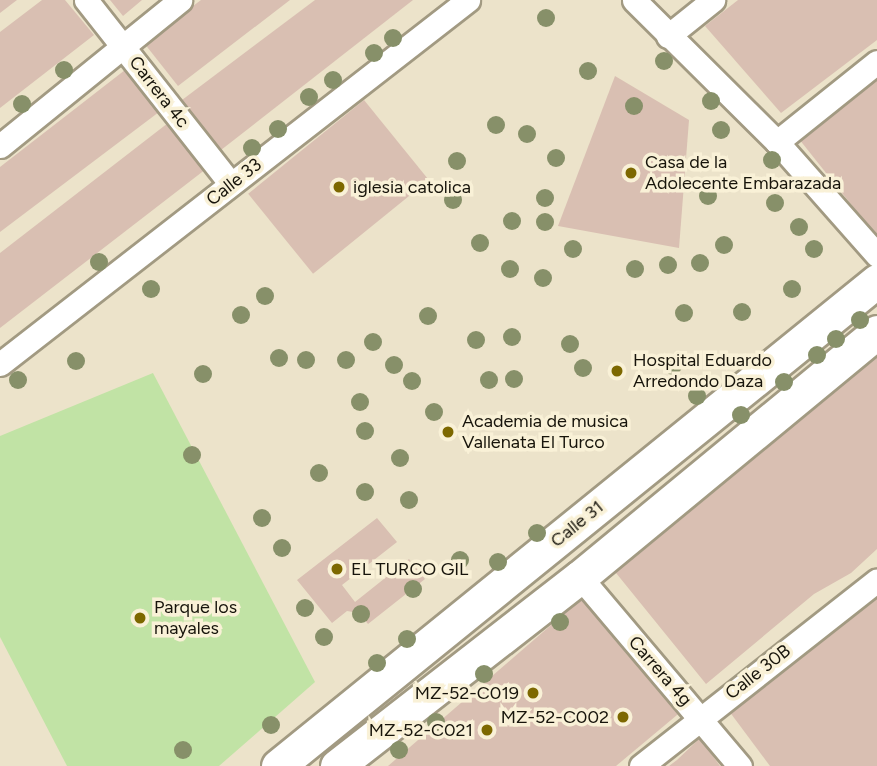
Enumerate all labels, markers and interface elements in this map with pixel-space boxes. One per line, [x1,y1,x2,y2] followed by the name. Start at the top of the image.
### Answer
[124,52,194,132] street label: Carrera 4c
[645,152,841,194] place label: Casa de la Adolecente Embarazada
[202,154,266,210] street label: Calle 33
[623,165,639,181] marker: Casa de la Adolecente Embarazada
[353,176,471,198] place label: iglesia catolica
[331,179,347,195] marker: iglesia catolica
[633,350,772,392] place label: Hospital Eduardo Arredondo Daza
[607,361,627,381] marker: Hospital Eduardo Arredondo Daza
[462,411,628,453] place label: Academia de musica Vallenata El Turco
[440,424,456,440] marker: Academia de musica Vallenata El Turco
[546,496,608,552] street label: Calle 31
[351,558,468,580] place label: EL TURCO GIL
[329,561,345,577] marker: EL TURCO GIL
[154,597,237,640] place label: Parque los mayales
[132,610,148,626] marker: Parque los mayales
[624,632,696,710] street label: Carrera 4g
[721,640,795,704] street label: Calle 30B
[415,682,519,704] place label: MZ-52-C019
[525,685,541,701] marker: MZ-52-C019
[501,706,609,728] place label: MZ-52-C002
[615,709,631,725] marker: MZ-52-C002
[369,719,473,741] place label: MZ-52-C021
[479,722,495,738] marker: MZ-52-C021

